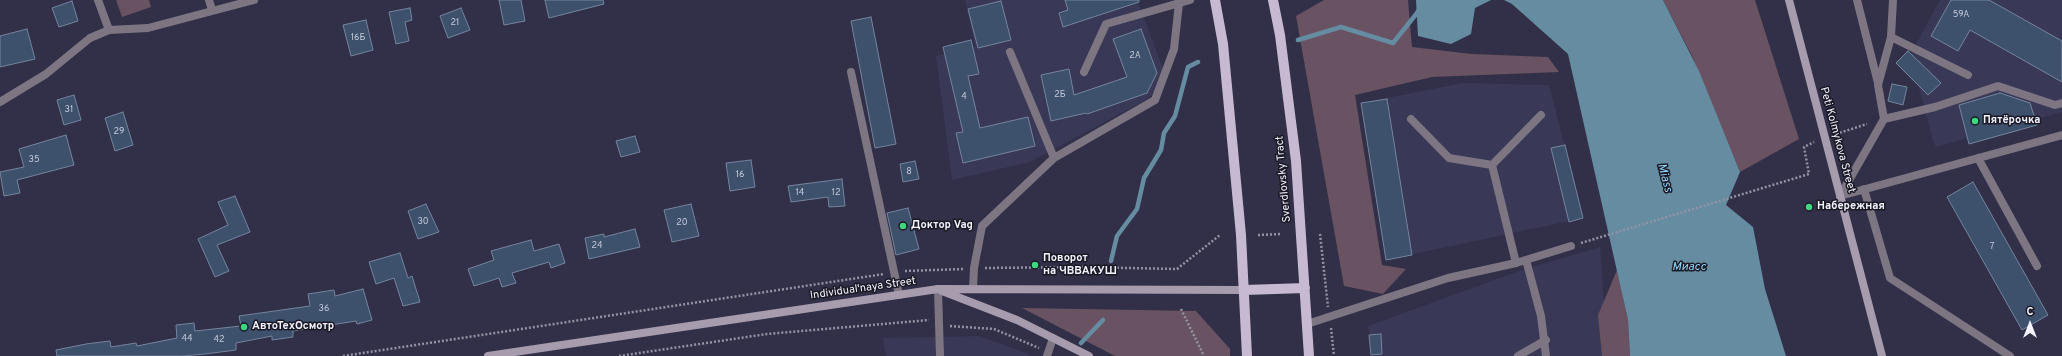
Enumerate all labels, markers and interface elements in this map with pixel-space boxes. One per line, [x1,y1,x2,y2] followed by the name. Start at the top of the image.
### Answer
[1953,10,1969,20] house number: 59А
[451,18,459,28] house number: 21
[351,33,365,43] house number: 16Б
[1129,51,1141,61] house number: 2А
[1817,86,1857,194] street label: Peti Kolmykova Street
[1054,90,1066,100] house number: 2Б
[961,92,967,102] house number: 4
[65,105,73,115] house number: 31
[1983,114,2040,128] place label: Пятёрочка
[1970,116,1980,126] marker: Пятёрочка
[114,127,124,137] house number: 29
[1274,135,1294,223] street label: Sverdlovsky Tract
[28,155,40,165] house number: 35
[1653,162,1675,194] water label: Miass
[906,167,912,177] house number: 8
[736,170,744,180] house number: 16
[796,188,804,198] house number: 14
[832,188,840,198] house number: 12
[1817,200,1885,214] place label: Набережная
[1804,202,1814,212] marker: Набережная
[417,217,429,227] house number: 30
[676,218,688,228] house number: 20
[911,219,973,233] place label: Доктор Vag
[898,221,908,231] marker: Доктор Vag
[591,241,603,251] house number: 24
[1990,242,1994,252] house number: 7
[1043,252,1117,278] place label: Поворот на ЧВВАКУШ
[1030,260,1040,270] marker: Поворот на ЧВВАКУШ
[1672,261,1706,275] water label: Миасс
[809,275,917,303] street label: Individual'naya Street
[319,304,329,314] house number: 36
[2010,304,2050,344] north arrow
[2026,305,2034,319] text: С
[252,320,334,334] place label: АвтоТехОсмотр
[239,322,249,332] marker: АвтоТехОсмотр
[181,334,193,344] house number: 44
[213,335,225,345] house number: 42

